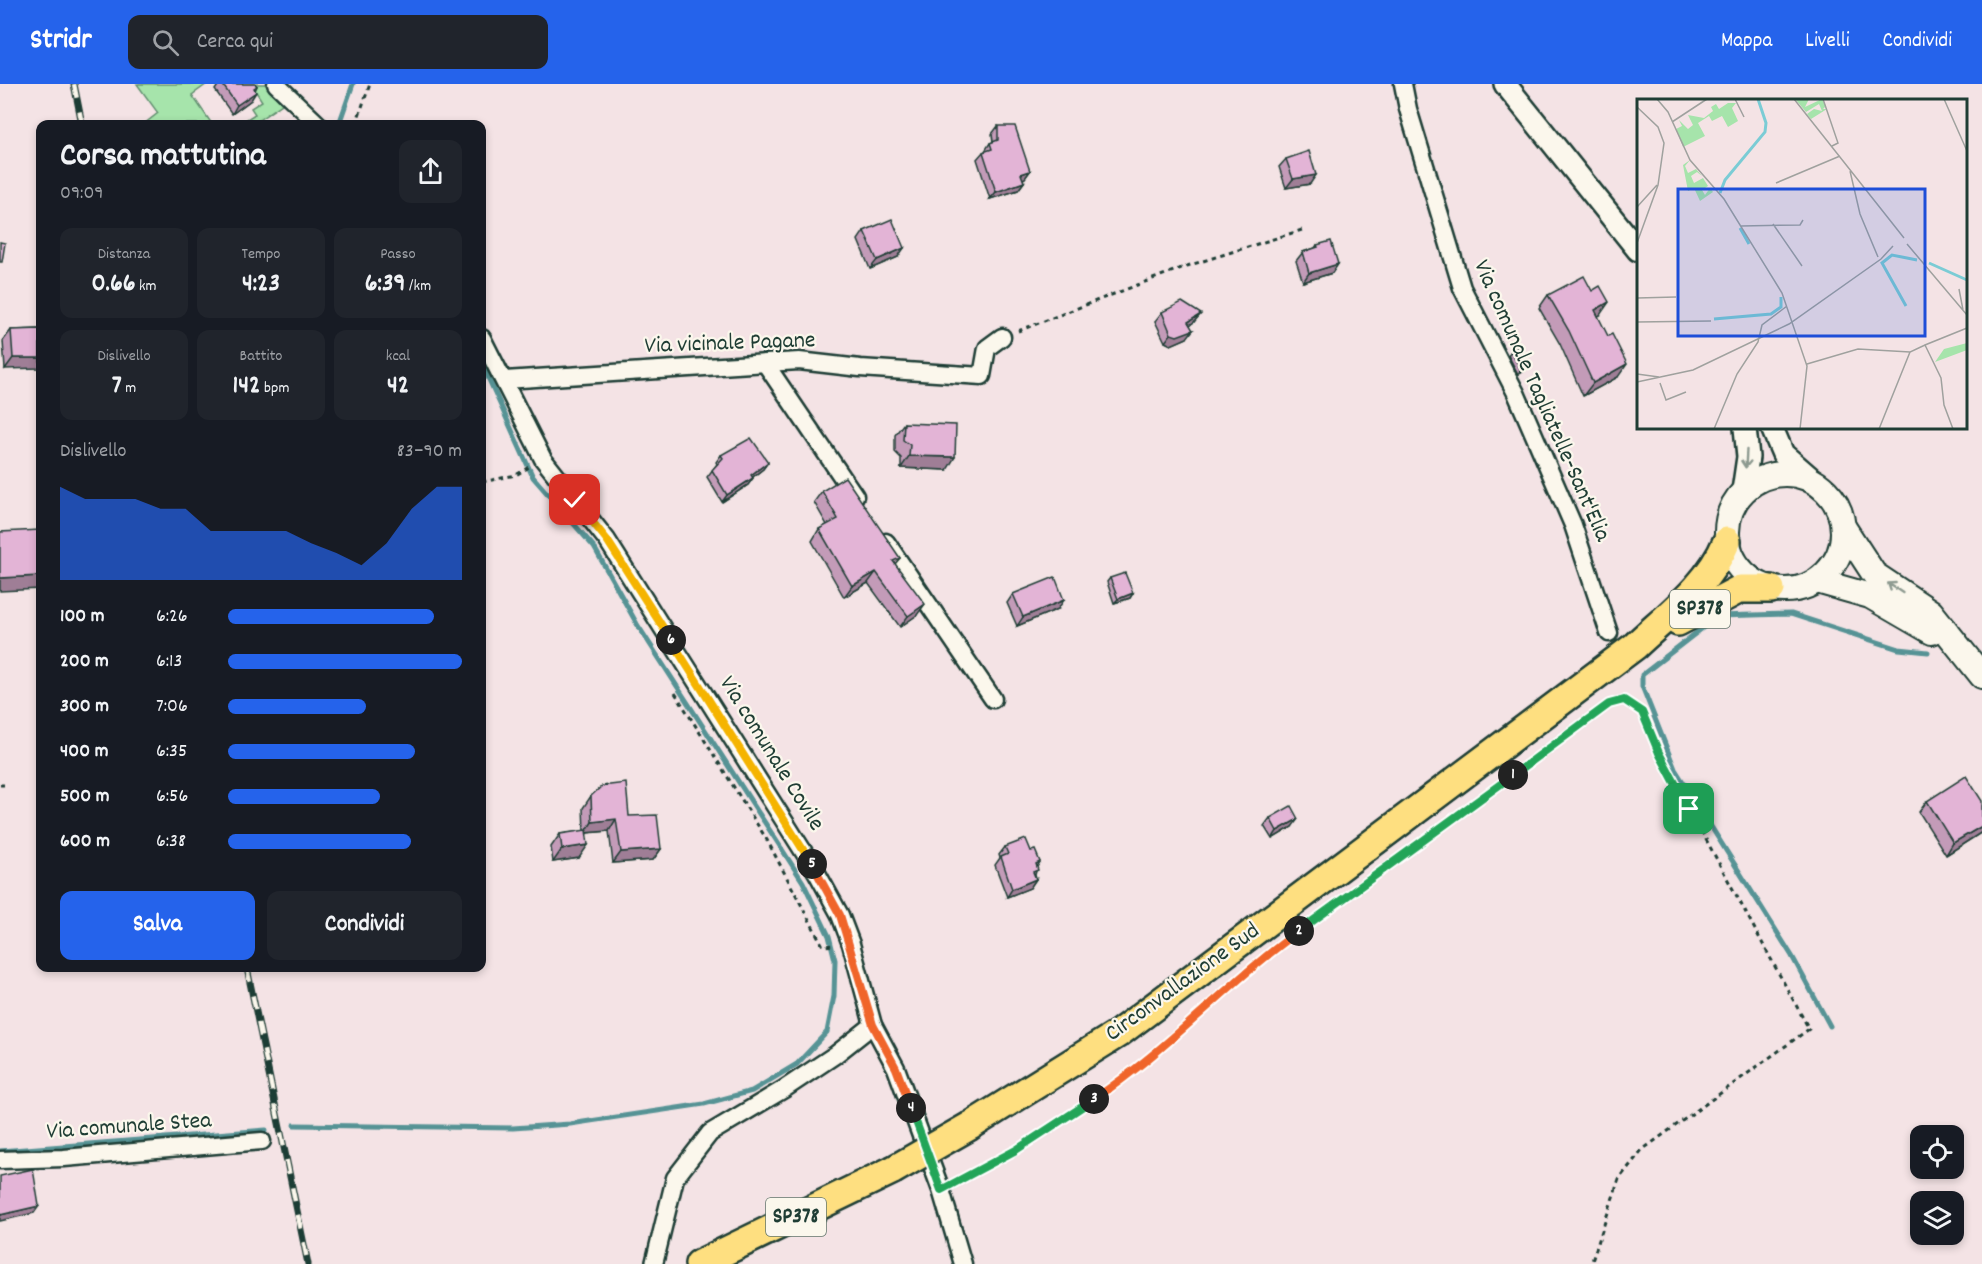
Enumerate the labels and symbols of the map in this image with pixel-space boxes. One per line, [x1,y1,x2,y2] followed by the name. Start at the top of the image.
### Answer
[1637,99,1967,429] inset map
[1463,255,1619,548] street label: Via comunale Tagliatelle-Sant'Elia
[644,324,816,364] street label: Via vicinale Pagane
[1741,449,1752,469] one-way arrow
[549,474,600,525] pin
[1887,582,1904,594] one-way arrow
[1670,590,1730,628] road number: SP378
[656,625,686,655] pin: 6
[710,670,832,838] street label: Via comunale Covile
[1498,760,1528,790] pin: 1
[1663,783,1714,834] pin
[797,849,827,879] pin: 5
[1099,915,1267,1051] street label: Circonvallazione Sud
[1284,916,1314,946] pin: 2
[1079,1084,1109,1114] pin: 3
[896,1093,926,1123] pin: 4
[45,1104,213,1150] street label: Via comunale Stea
[766,1198,826,1236] road number: SP378

